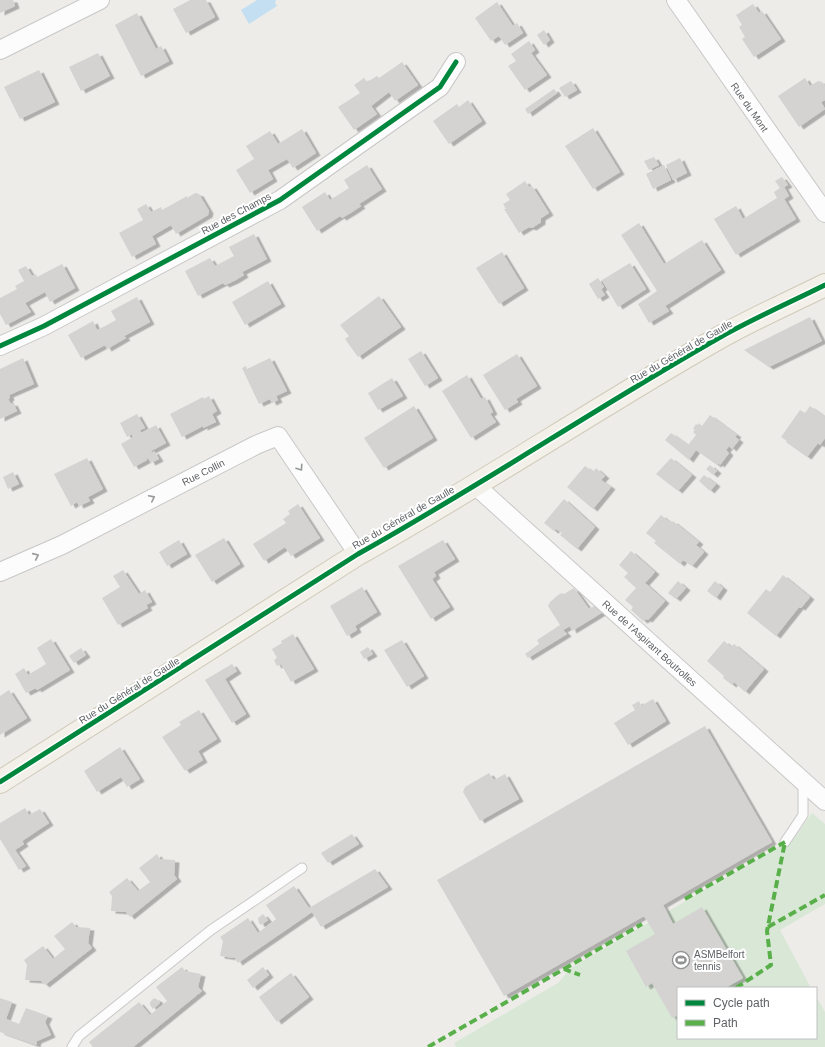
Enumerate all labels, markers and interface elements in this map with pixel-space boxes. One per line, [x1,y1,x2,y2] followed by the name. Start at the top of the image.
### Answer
[729,81,771,134] street label: Rue du Mont
[200,190,273,236] street label: Rue des Champs
[628,317,735,385] street label: Rue du Général de Gaulle
[180,457,226,488] street label: Rue Collin
[295,464,303,471] one-way arrow
[350,483,457,551] street label: Rue du Général de Gaulle
[148,495,155,503] one-way arrow
[31,553,39,561] one-way arrow
[600,598,699,689] street label: Rue de l'Aspirant Boutrolles
[77,655,182,726] street label: Rue du Général de Gaulle
[694,949,745,972] place label: ASMBelfort tennis
[671,950,691,970] sports icon: ASMBelfort tennis
[677,987,817,1039] legend
[713,996,770,1010] text: Cycle path
[713,1016,738,1030] text: Path

